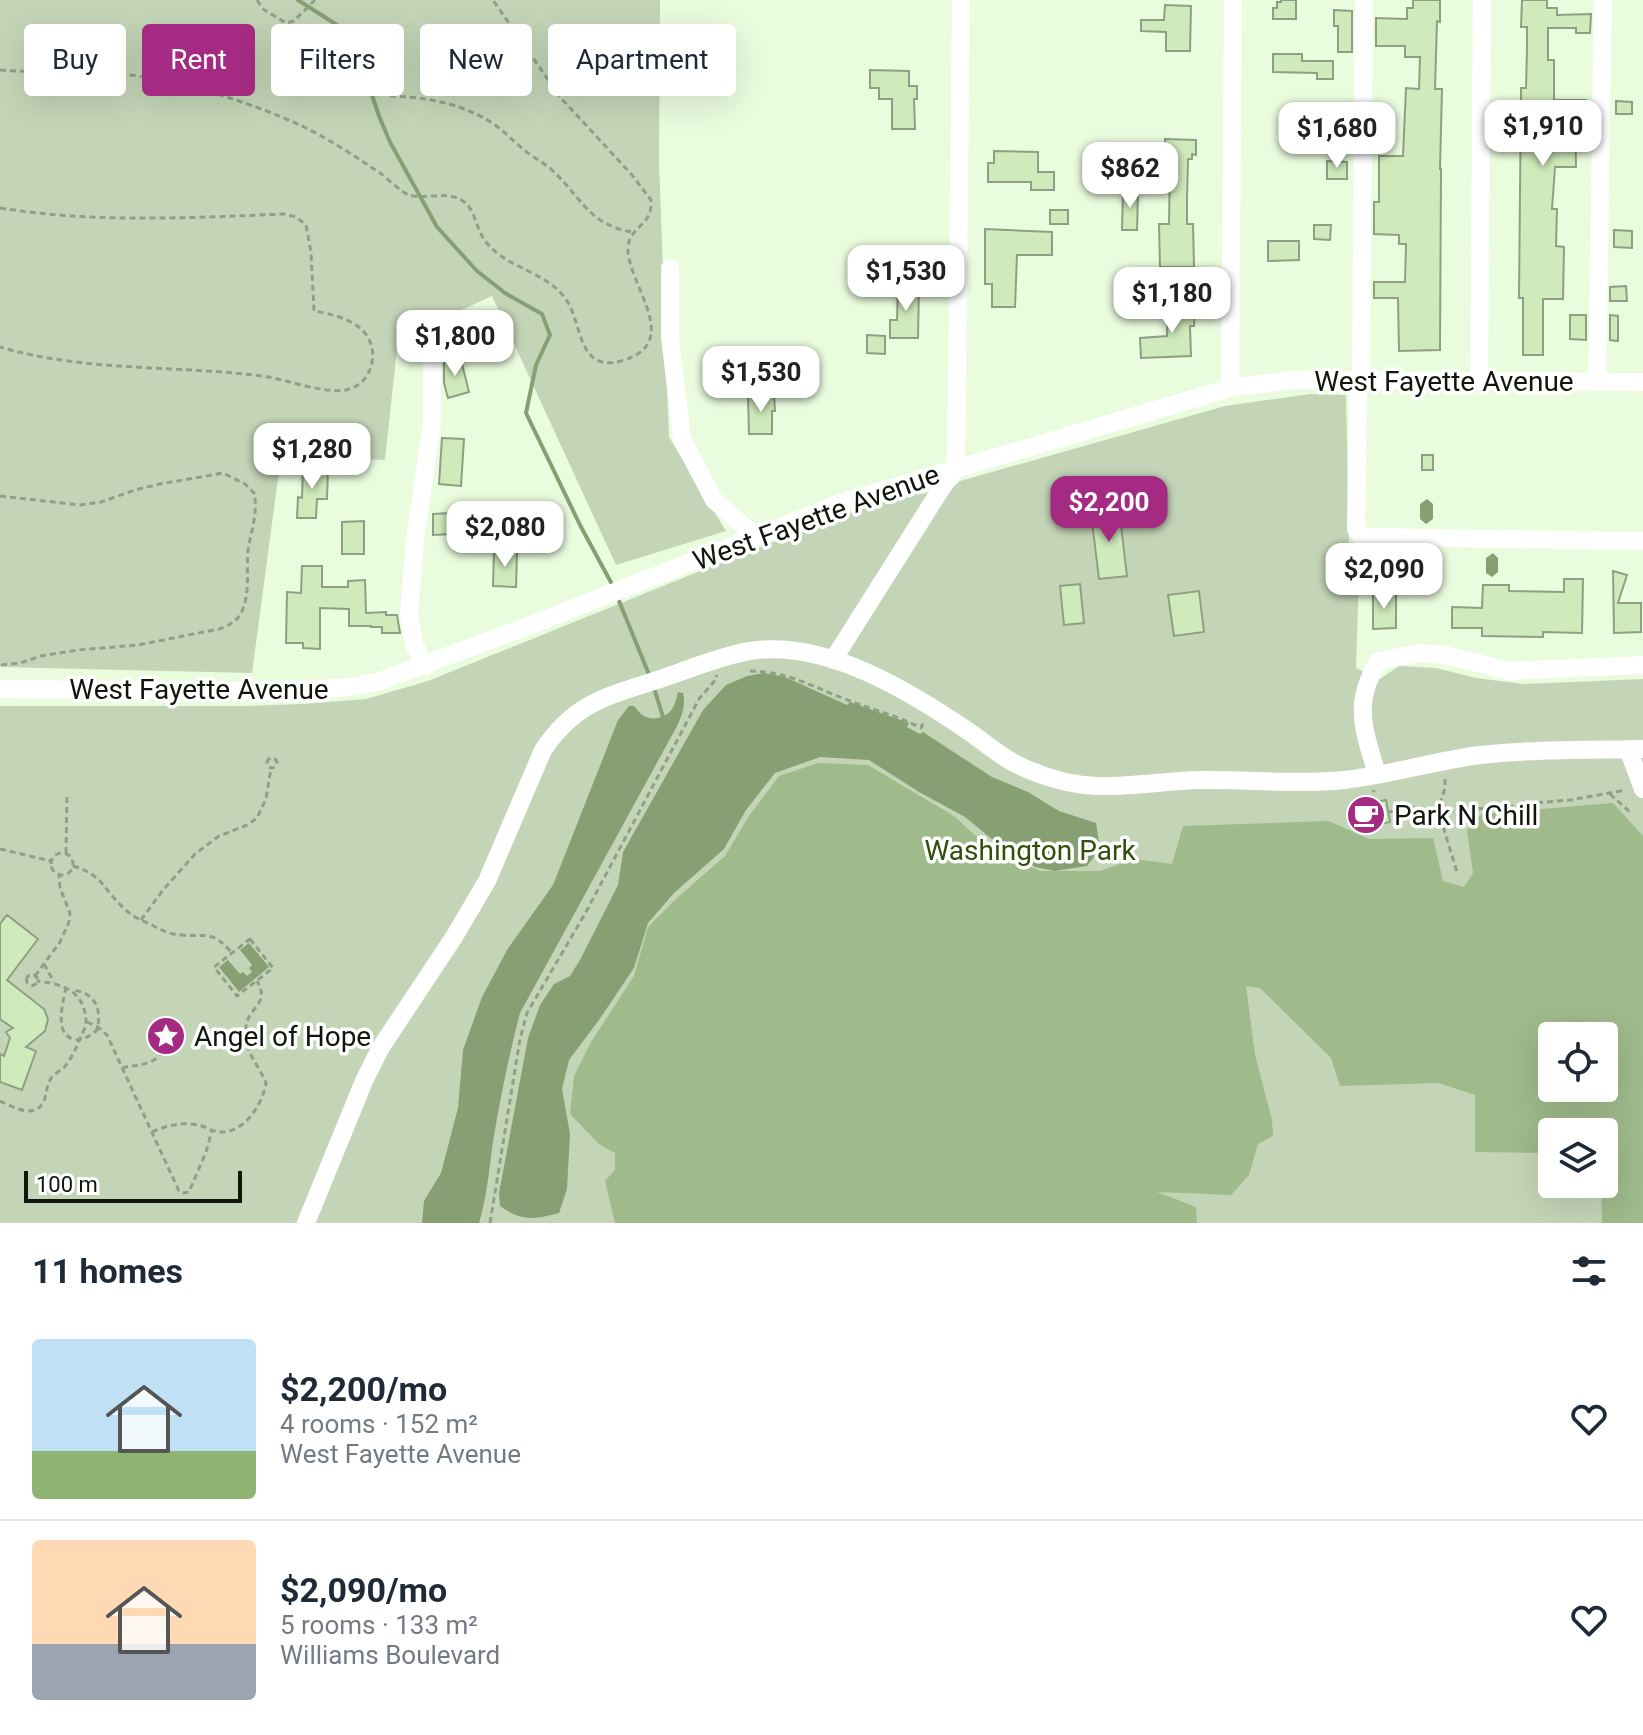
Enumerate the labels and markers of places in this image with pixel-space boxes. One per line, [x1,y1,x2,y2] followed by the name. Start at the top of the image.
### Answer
[1478,100,1608,168] pin: $1,910
[1272,102,1402,170] pin: $1,680
[1083,142,1177,210] pin: $862
[841,245,971,313] pin: $1,530
[1107,267,1237,335] pin: $1,180
[390,310,520,378] pin: $1,800
[696,346,826,414] pin: $1,530
[247,423,377,491] pin: $1,280
[1044,476,1174,544] pin: $2,200
[440,501,570,569] pin: $2,080
[1319,543,1449,611] pin: $2,090
[1345,794,1387,836] cafe icon: Park N Chill
[1394,799,1538,832] place label: Park N Chill
[145,1015,187,1057] place icon: Angel of Hope
[194,1020,371,1053] place label: Angel of Hope

